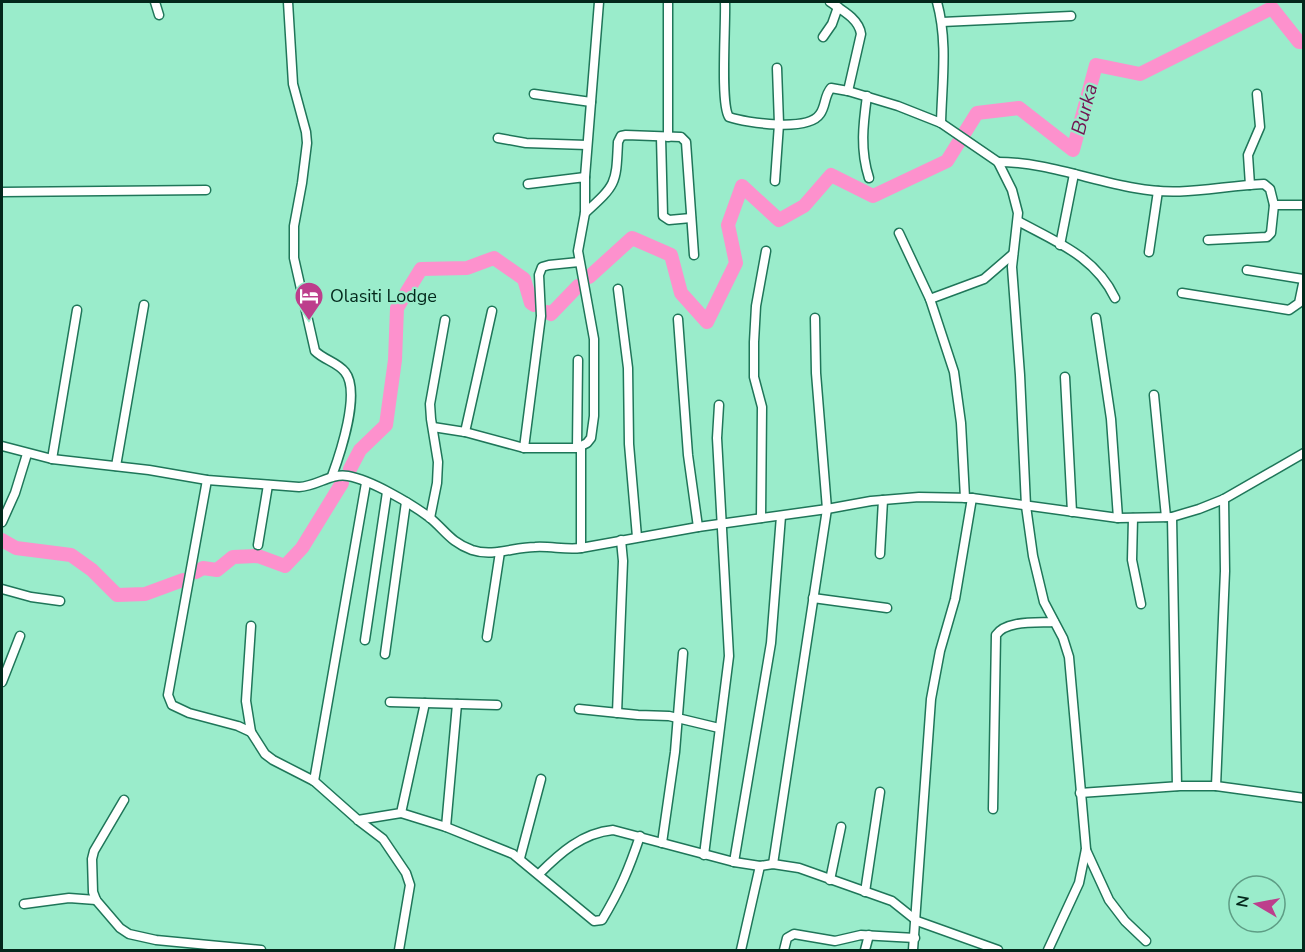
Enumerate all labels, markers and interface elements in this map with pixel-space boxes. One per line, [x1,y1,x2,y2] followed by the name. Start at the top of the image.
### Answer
[1065,80,1104,138] water label: Burka
[293,280,325,322] hotel icon: Olasiti Lodge
[330,284,437,308] place label: Olasiti Lodge
[1227,874,1287,934] north arrow
[1231,894,1255,909] text: N

